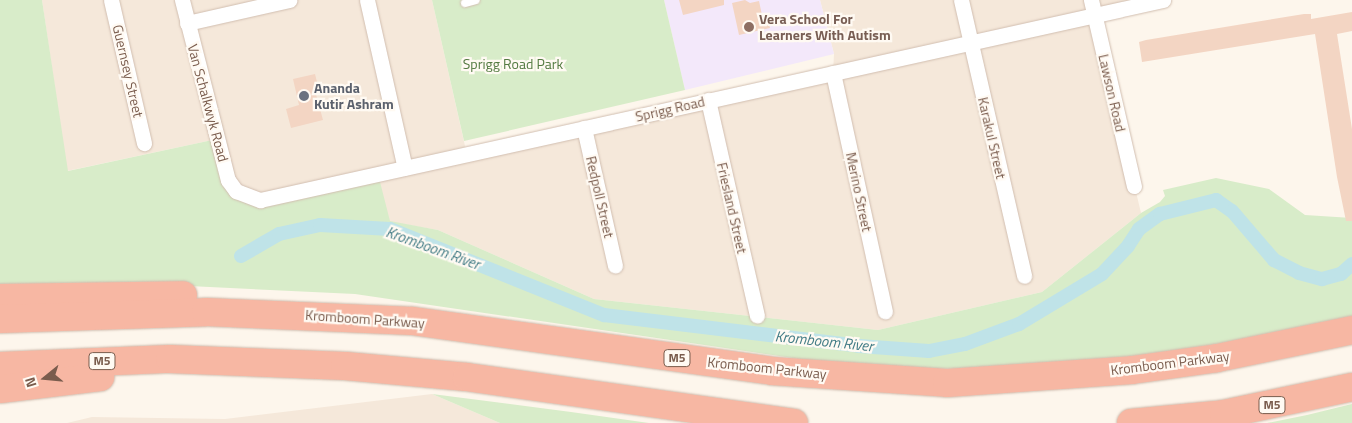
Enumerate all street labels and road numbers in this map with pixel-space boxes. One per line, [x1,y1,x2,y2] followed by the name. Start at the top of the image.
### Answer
[109,23,147,119] street label: Guernsey Street
[184,42,232,164] street label: Van Schalkwyk Road
[1095,53,1129,133] street label: Lawson Road
[634,93,706,125] street label: Sprigg Road
[974,95,1010,181] street label: Karakul Street
[842,151,876,233] street label: Merino Street
[582,154,618,240] street label: Redpoll Street
[713,161,751,255] street label: Friesland Street
[305,306,425,332] street label: Kromboom Parkway
[1110,347,1230,379] street label: Kromboom Parkway
[663,348,691,368] road number: M5
[88,352,116,371] road number: M5
[707,353,827,383] street label: Kromboom Parkway
[1258,396,1286,414] road number: M5

